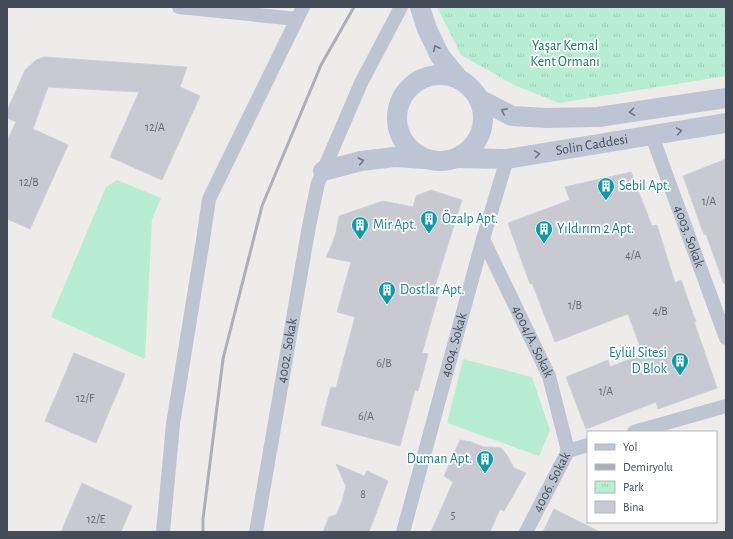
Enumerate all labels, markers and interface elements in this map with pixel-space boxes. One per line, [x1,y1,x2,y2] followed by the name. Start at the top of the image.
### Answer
[530,39,600,69] park label: Yaşar Kemal Kent Ormanı
[433,44,441,52] one-way arrow
[629,107,635,116] one-way arrow
[500,109,508,116] one-way arrow
[145,121,165,133] house number: 12/A
[676,127,682,136] one-way arrow
[555,132,629,158] street label: Solin Caddesi
[534,150,540,159] one-way arrow
[358,158,364,166] one-way arrow
[19,176,39,188] house number: 12/B
[596,176,616,201] building icon: Sebil Apt.
[619,179,670,193] place label: Sebil Apt.
[702,195,716,207] house number: 1/A
[671,204,707,270] street label: 4003. Sokak
[419,209,439,234] building icon: Özalp Apt.
[442,209,498,226] place label: Özalp Apt.
[350,215,370,240] building icon: Mir Apt.
[373,218,416,232] place label: Mir Apt.
[534,219,554,244] building icon: Yıldırım 2 Apt.
[557,222,634,236] place label: Yıldırım 2 Apt.
[625,249,641,261] house number: 4/A
[377,280,397,305] building icon: Dostlar Apt.
[400,283,464,297] place label: Dostlar Apt.
[568,299,582,311] house number: 1/B
[509,303,556,380] street label: 4004/A. Sokak
[652,305,668,317] house number: 4/B
[439,311,470,379] street label: 4004. Sokak
[275,317,300,384] street label: 4002. Sokak
[609,346,668,376] place label: Eylül Sitesi D Blok
[670,351,690,376] building icon: Eylül Sitesi D Blok
[376,357,392,369] house number: 6/B
[599,385,613,397] house number: 1/A
[76,392,95,404] house number: 12/F
[358,410,374,422] house number: 6/A
[587,431,717,523] legend
[623,441,637,453] text: Yol
[475,449,495,474] building icon: Duman Apt.
[530,449,573,515] street label: 4006. Sokak
[407,452,472,466] place label: Duman Apt.
[623,461,673,474] text: Demiryolu
[623,481,644,493] text: Park
[360,488,366,500] house number: 8
[623,501,645,513] text: Bina
[450,509,456,521] house number: 5
[87,513,106,525] house number: 12/E

